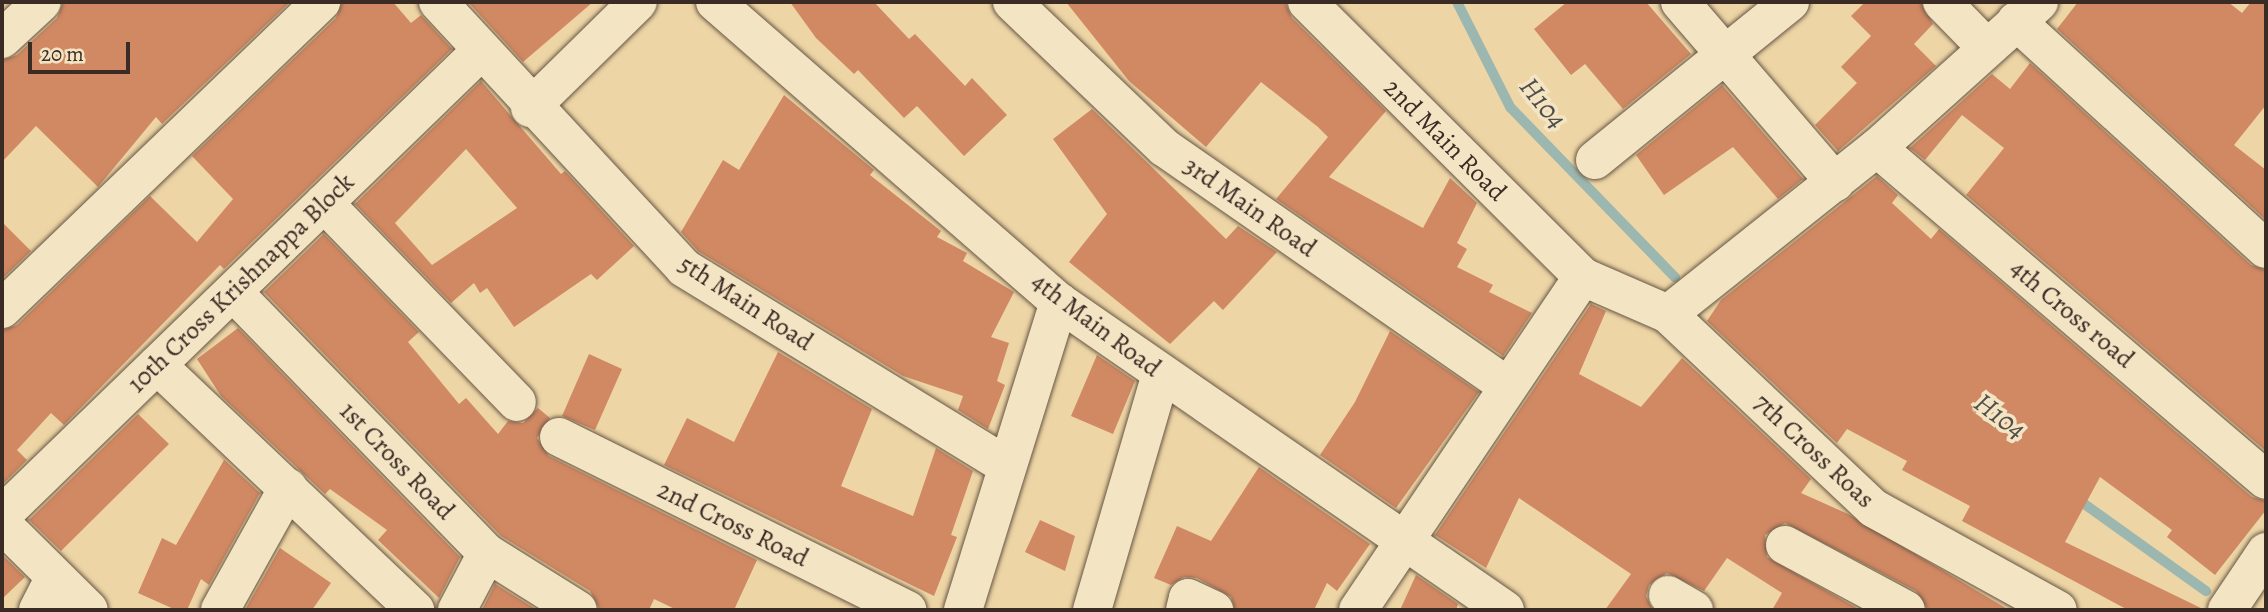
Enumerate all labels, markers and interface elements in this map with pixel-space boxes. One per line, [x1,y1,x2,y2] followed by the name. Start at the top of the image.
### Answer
[32,28,133,72] scale bar
[41,40,84,68] text: 20 m
[1512,71,1574,135] water label: H104
[1377,72,1513,208] street label: 2nd Main Road
[1178,150,1322,264] street label: 3rd Main Road
[121,167,361,399] street label: 10th Cross Krishnappa Block
[673,248,819,358] street label: 5th Main Road
[2004,253,2140,375] street label: 4th Cross road
[1025,266,1167,384] street label: 4th Main Road
[1967,386,2033,446] water label: H104
[1747,387,1881,515] street label: 7th Cross Roas
[333,396,461,526] street label: 1st Cross Road
[652,474,814,574] street label: 2nd Cross Road

